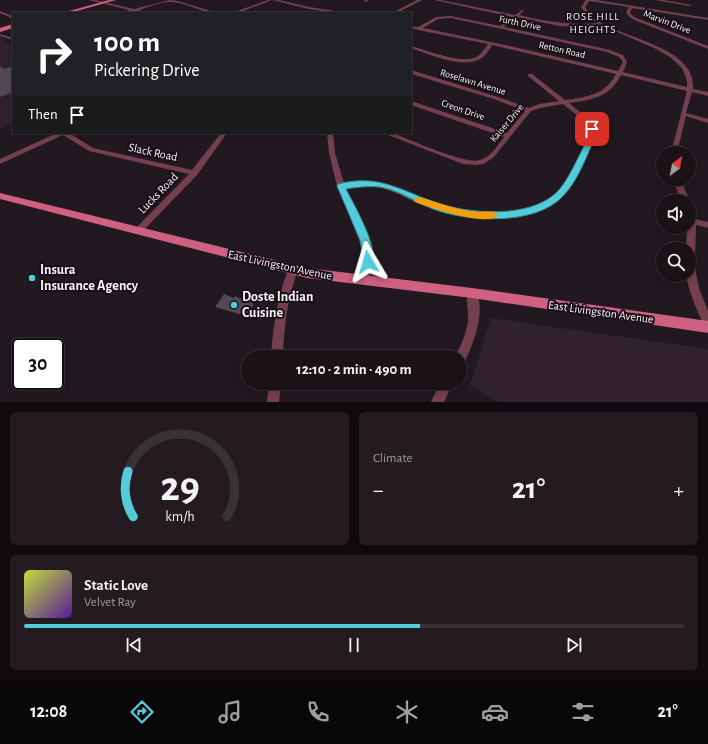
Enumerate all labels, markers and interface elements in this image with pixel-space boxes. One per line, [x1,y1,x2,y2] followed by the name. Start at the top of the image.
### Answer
[642,8,692,36] street label: Marvin Drive
[566,11,620,35] district label: ROSE HILL HEIGHTS
[498,14,542,32] street label: Furth Drive
[28,28,80,80] icon: right
[94,29,160,57] text: 100 m
[538,40,586,60] street label: Retton Road
[94,62,200,80] text: Pickering Drive
[439,67,507,97] street label: Roselawn Avenue
[440,98,486,122] street label: Creon Drive
[488,102,526,144] street label: Kaiser Drive
[66,104,88,126] icon: arrive
[28,107,58,122] text: Then
[575,112,609,146] pin
[581,118,603,140] icon: arrive
[127,141,179,163] street label: Slack Road
[656,146,696,186] north arrow
[656,146,696,282] map controls
[136,170,180,216] street label: Lucks Road
[656,194,696,234] button: sound
[347,241,389,283] position arrow
[656,242,696,282] button: search
[227,248,333,282] street label: East Livingston Avenue
[40,263,139,293] place label: Insura Insurance Agency
[27,273,37,283] marker: Insura Insurance Agency
[242,290,313,320] place label: Doste Indian Cuisine
[548,299,654,325] street label: East Livingston Avenue
[229,300,239,310] marker: Doste Indian Cuisine
[12,338,64,390] speed limit sign: 30
[296,362,412,377] text: 12:10 · 2 min · 490 m
[373,452,412,465] text: Climate
[160,466,199,507] text: 29
[512,474,545,504] text: 21°
[373,479,384,501] text: −
[673,479,684,501] text: +
[165,509,194,523] text: km/h
[84,578,148,593] text: Static Love
[84,596,136,609] text: Velvet Ray
[123,634,145,656] icon: previous
[343,634,365,656] icon: pause
[563,634,585,656] icon: next
[128,698,156,726] icon: directions
[216,698,244,726] icon: music
[304,698,332,726] icon: phone
[393,698,421,726] icon: climate
[481,698,509,726] icon: car
[569,698,597,726] icon: filters
[30,703,67,721] text: 12:08
[658,703,678,721] text: 21°

